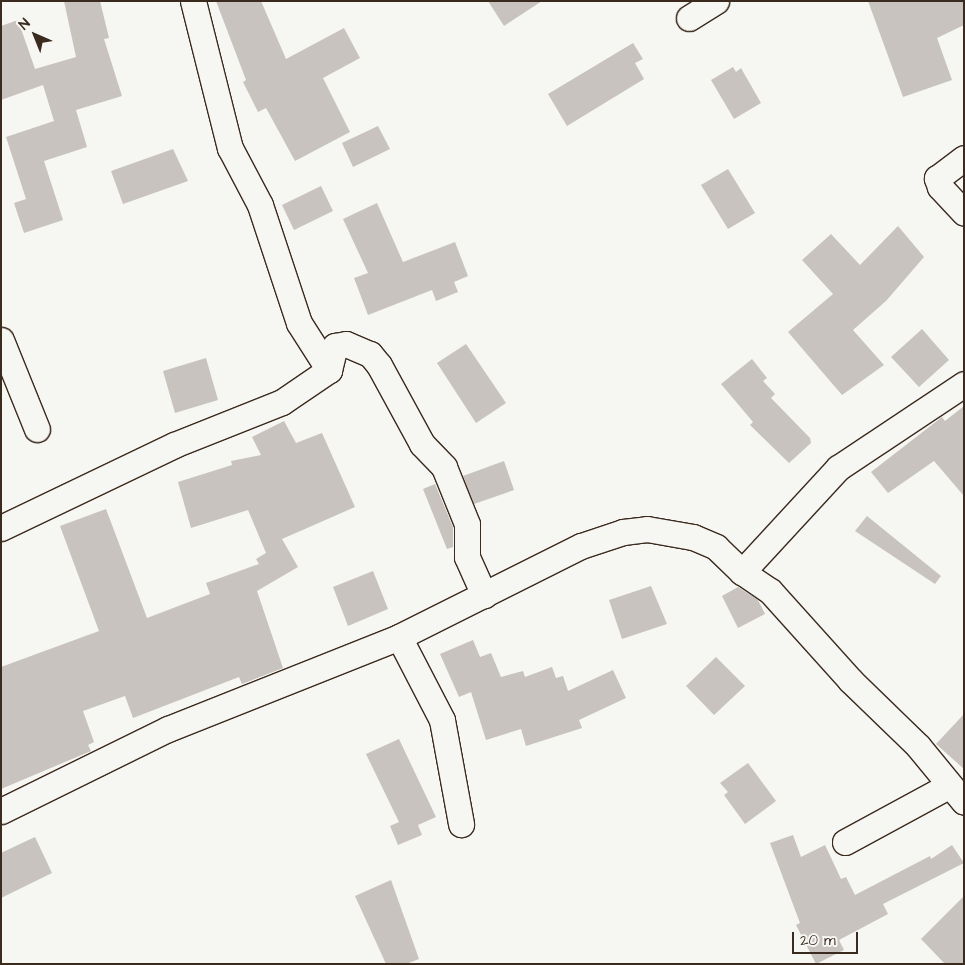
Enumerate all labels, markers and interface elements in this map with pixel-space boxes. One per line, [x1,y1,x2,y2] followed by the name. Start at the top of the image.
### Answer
[10,10,60,60] north arrow
[14,14,35,34] text: N
[795,922,861,954] scale bar
[800,930,836,951] text: 20 m

